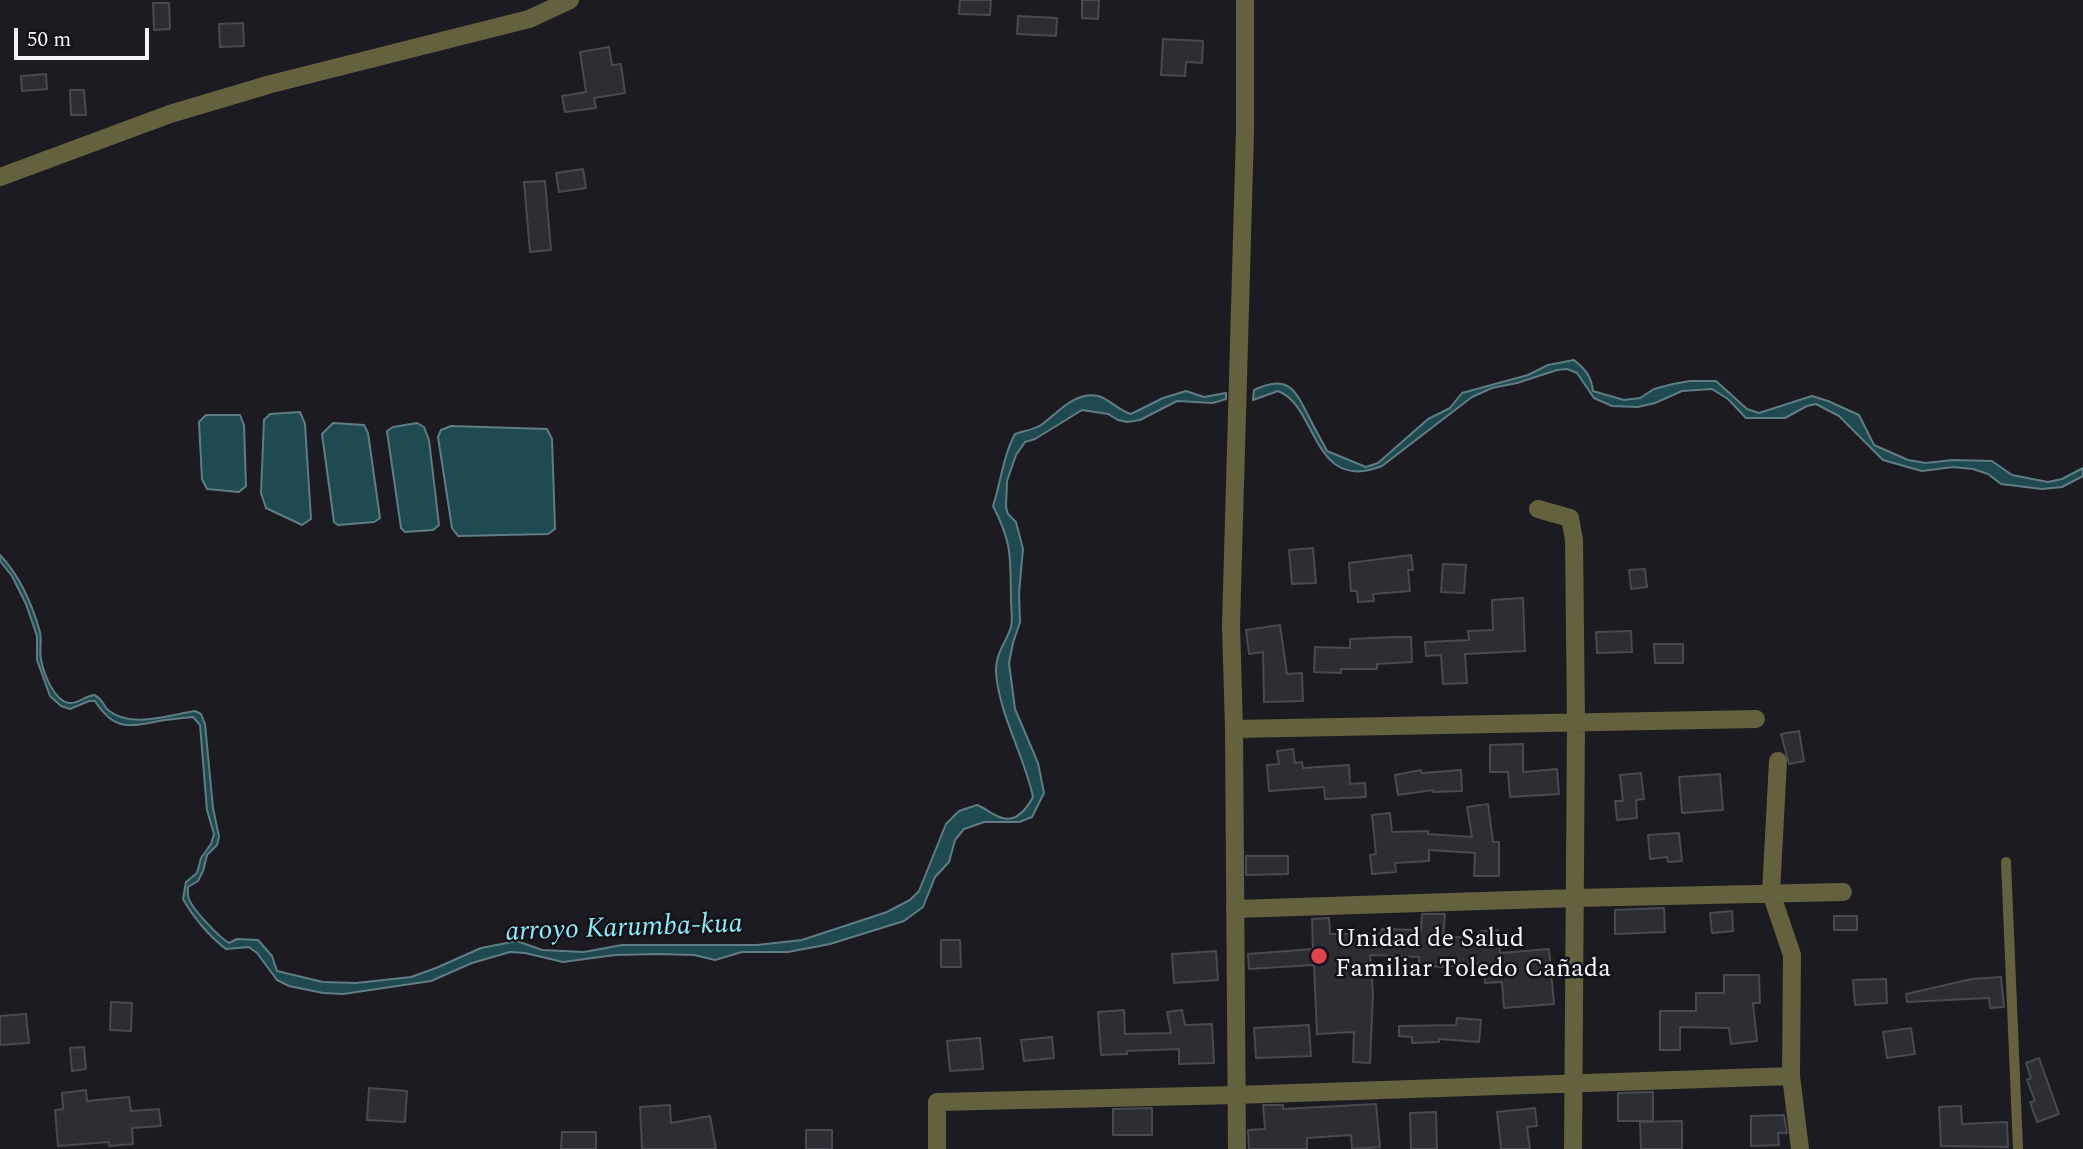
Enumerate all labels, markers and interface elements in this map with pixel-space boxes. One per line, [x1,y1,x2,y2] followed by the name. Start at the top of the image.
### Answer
[18,14,152,58] scale bar
[27,24,71,56] text: 50 m
[505,909,743,951] water label: arroyo Karumba-kua
[1335,925,1611,986] place label: Unidad de Salud Familiar Toledo Cañada
[1309,946,1329,966] marker: Unidad de Salud Familiar Toledo Cañada

